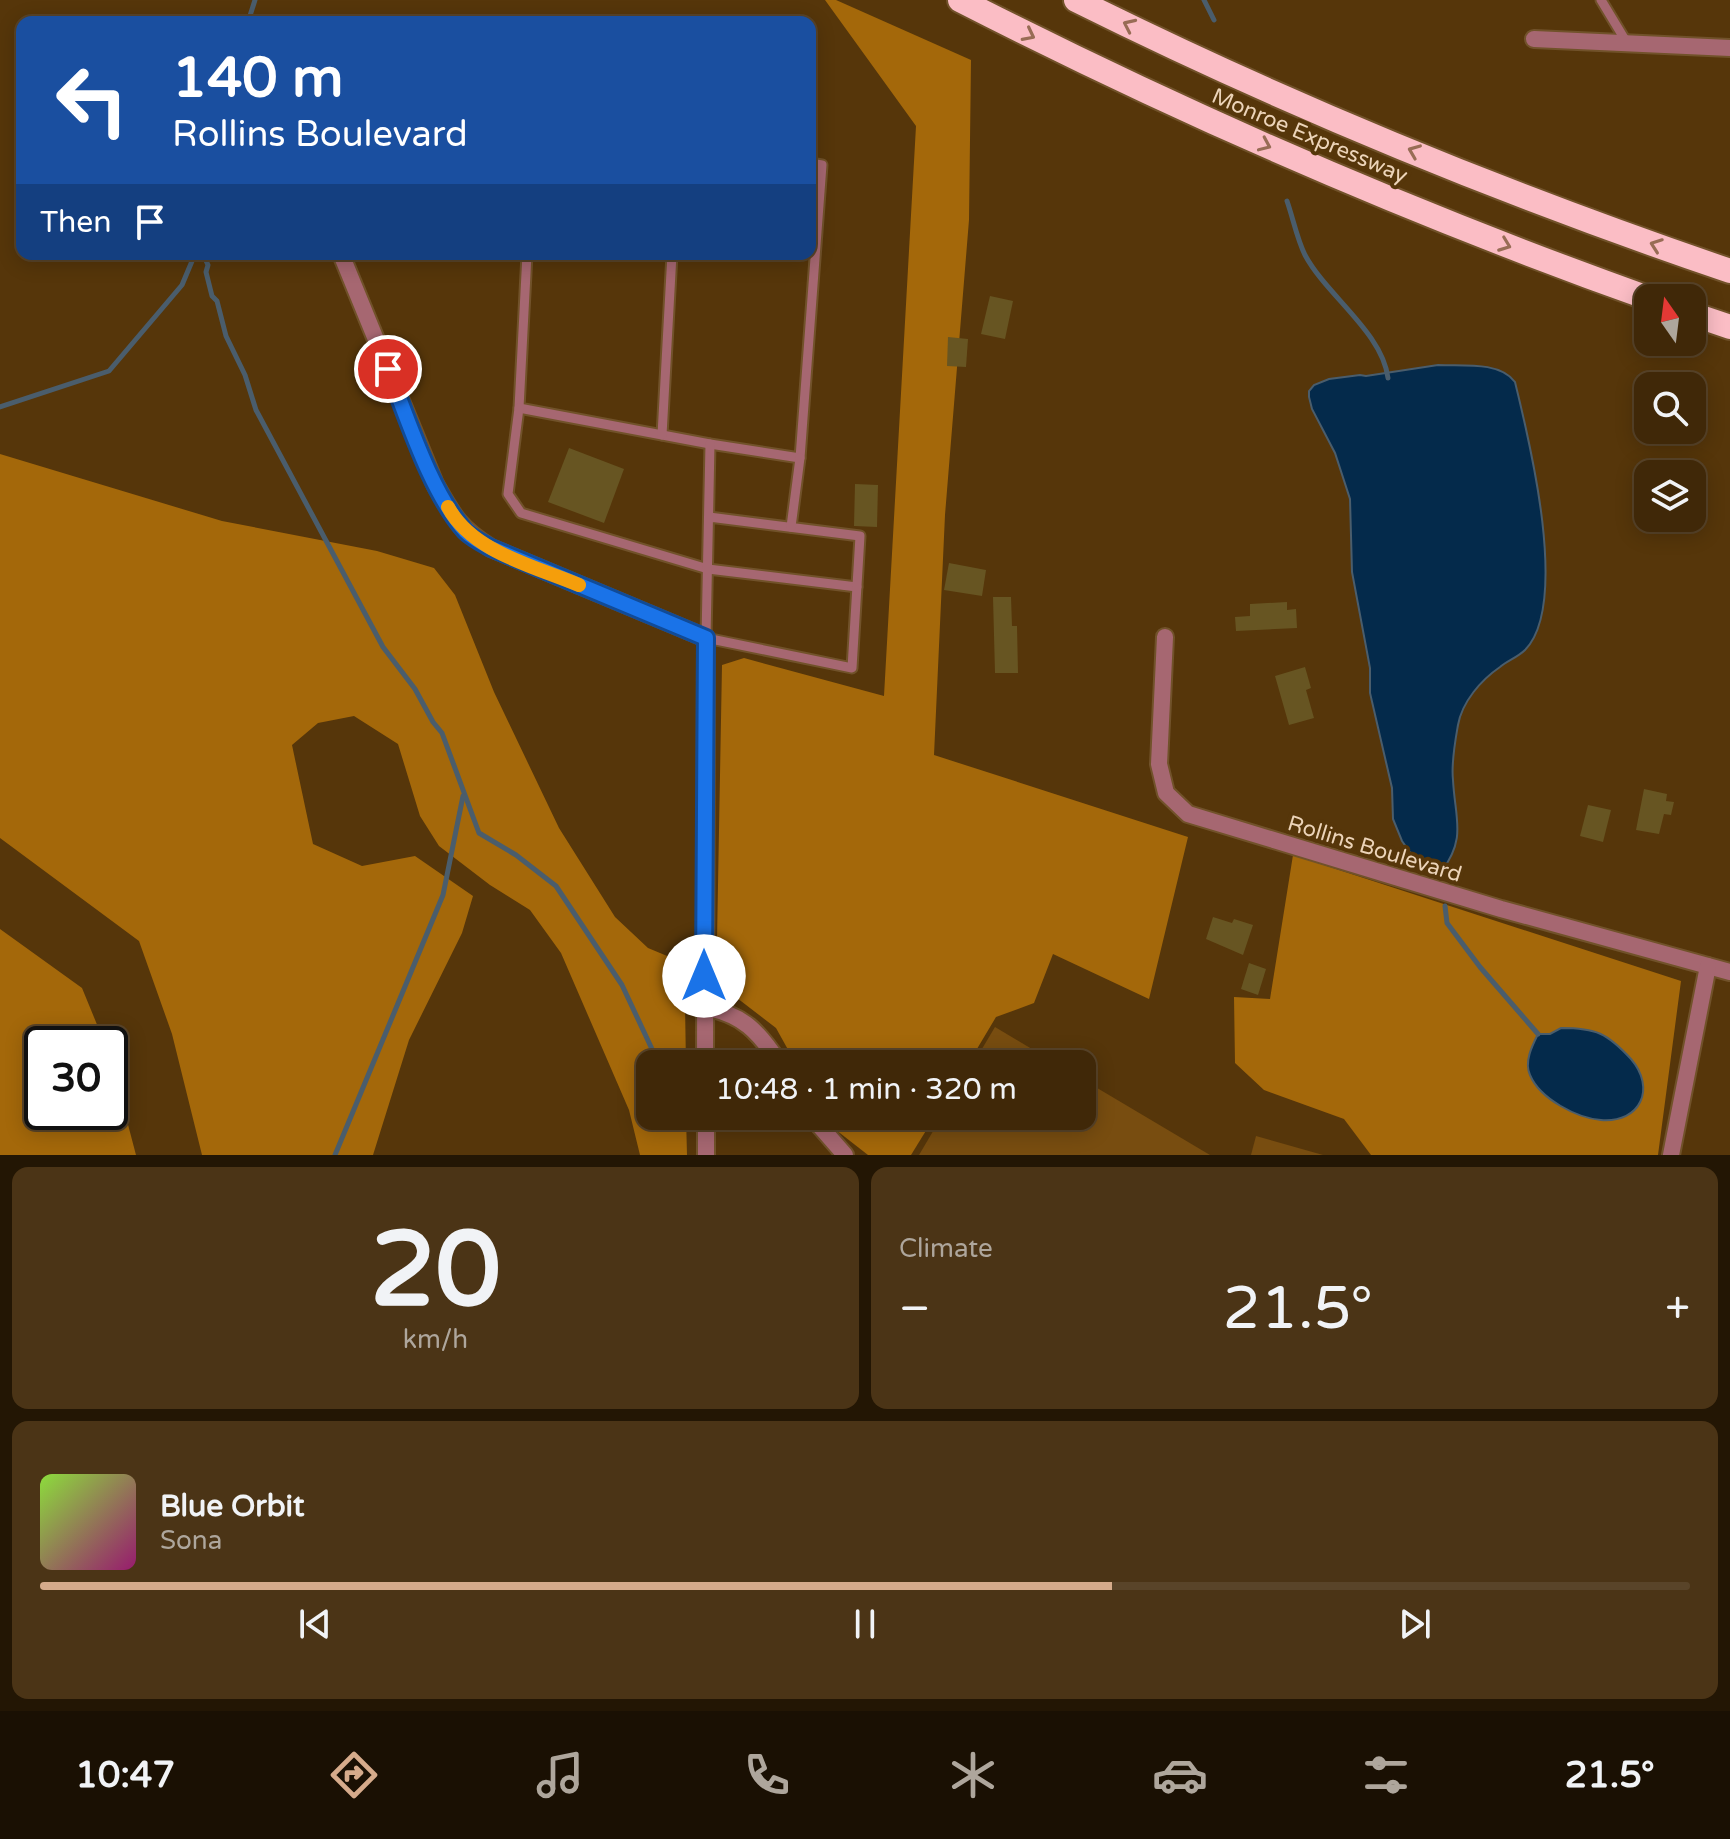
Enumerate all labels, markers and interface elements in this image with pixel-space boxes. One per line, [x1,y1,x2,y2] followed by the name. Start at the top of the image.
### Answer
[1123,19,1138,35] one-way arrow
[1021,26,1036,41] one-way arrow
[172,45,343,112] text: 140 m
[40,48,144,152] icon: left
[1208,83,1412,189] street label: Monroe Expressway
[172,113,468,156] text: Rollins Boulevard
[1257,135,1271,151] one-way arrow
[1408,144,1422,161] one-way arrow
[128,200,172,244] icon: arrive
[40,204,112,241] text: Then
[1497,235,1511,252] one-way arrow
[1650,238,1664,254] one-way arrow
[1634,284,1706,356] north arrow
[1634,284,1706,532] map controls
[354,335,422,403] pin
[366,347,410,391] icon: arrive
[1634,372,1706,444] button: search
[1634,460,1706,532] button: layers
[1284,810,1465,888] street label: Rollins Boulevard
[662,934,746,1018] position arrow
[24,1026,128,1130] speed limit sign: 30
[715,1071,1017,1108] text: 10:48 · 1 min · 320 m
[370,1209,501,1334] text: 20
[899,1233,993,1264] text: Climate
[1223,1273,1373,1345] text: 21.5°
[899,1283,930,1336] text: −
[1665,1283,1690,1336] text: +
[403,1324,468,1355] text: km/h
[160,1488,305,1525] text: Blue Orbit
[160,1525,222,1556] text: Sona
[293,1602,337,1646] icon: previous
[843,1602,887,1646] icon: pause
[1393,1602,1437,1646] icon: next
[326,1747,382,1803] icon: directions
[532,1747,588,1803] icon: music
[739,1747,795,1803] icon: phone
[945,1747,1001,1803] icon: climate
[1152,1747,1208,1803] icon: car
[1358,1747,1414,1803] icon: filters
[75,1754,175,1797] text: 10:47
[1565,1754,1655,1797] text: 21.5°

